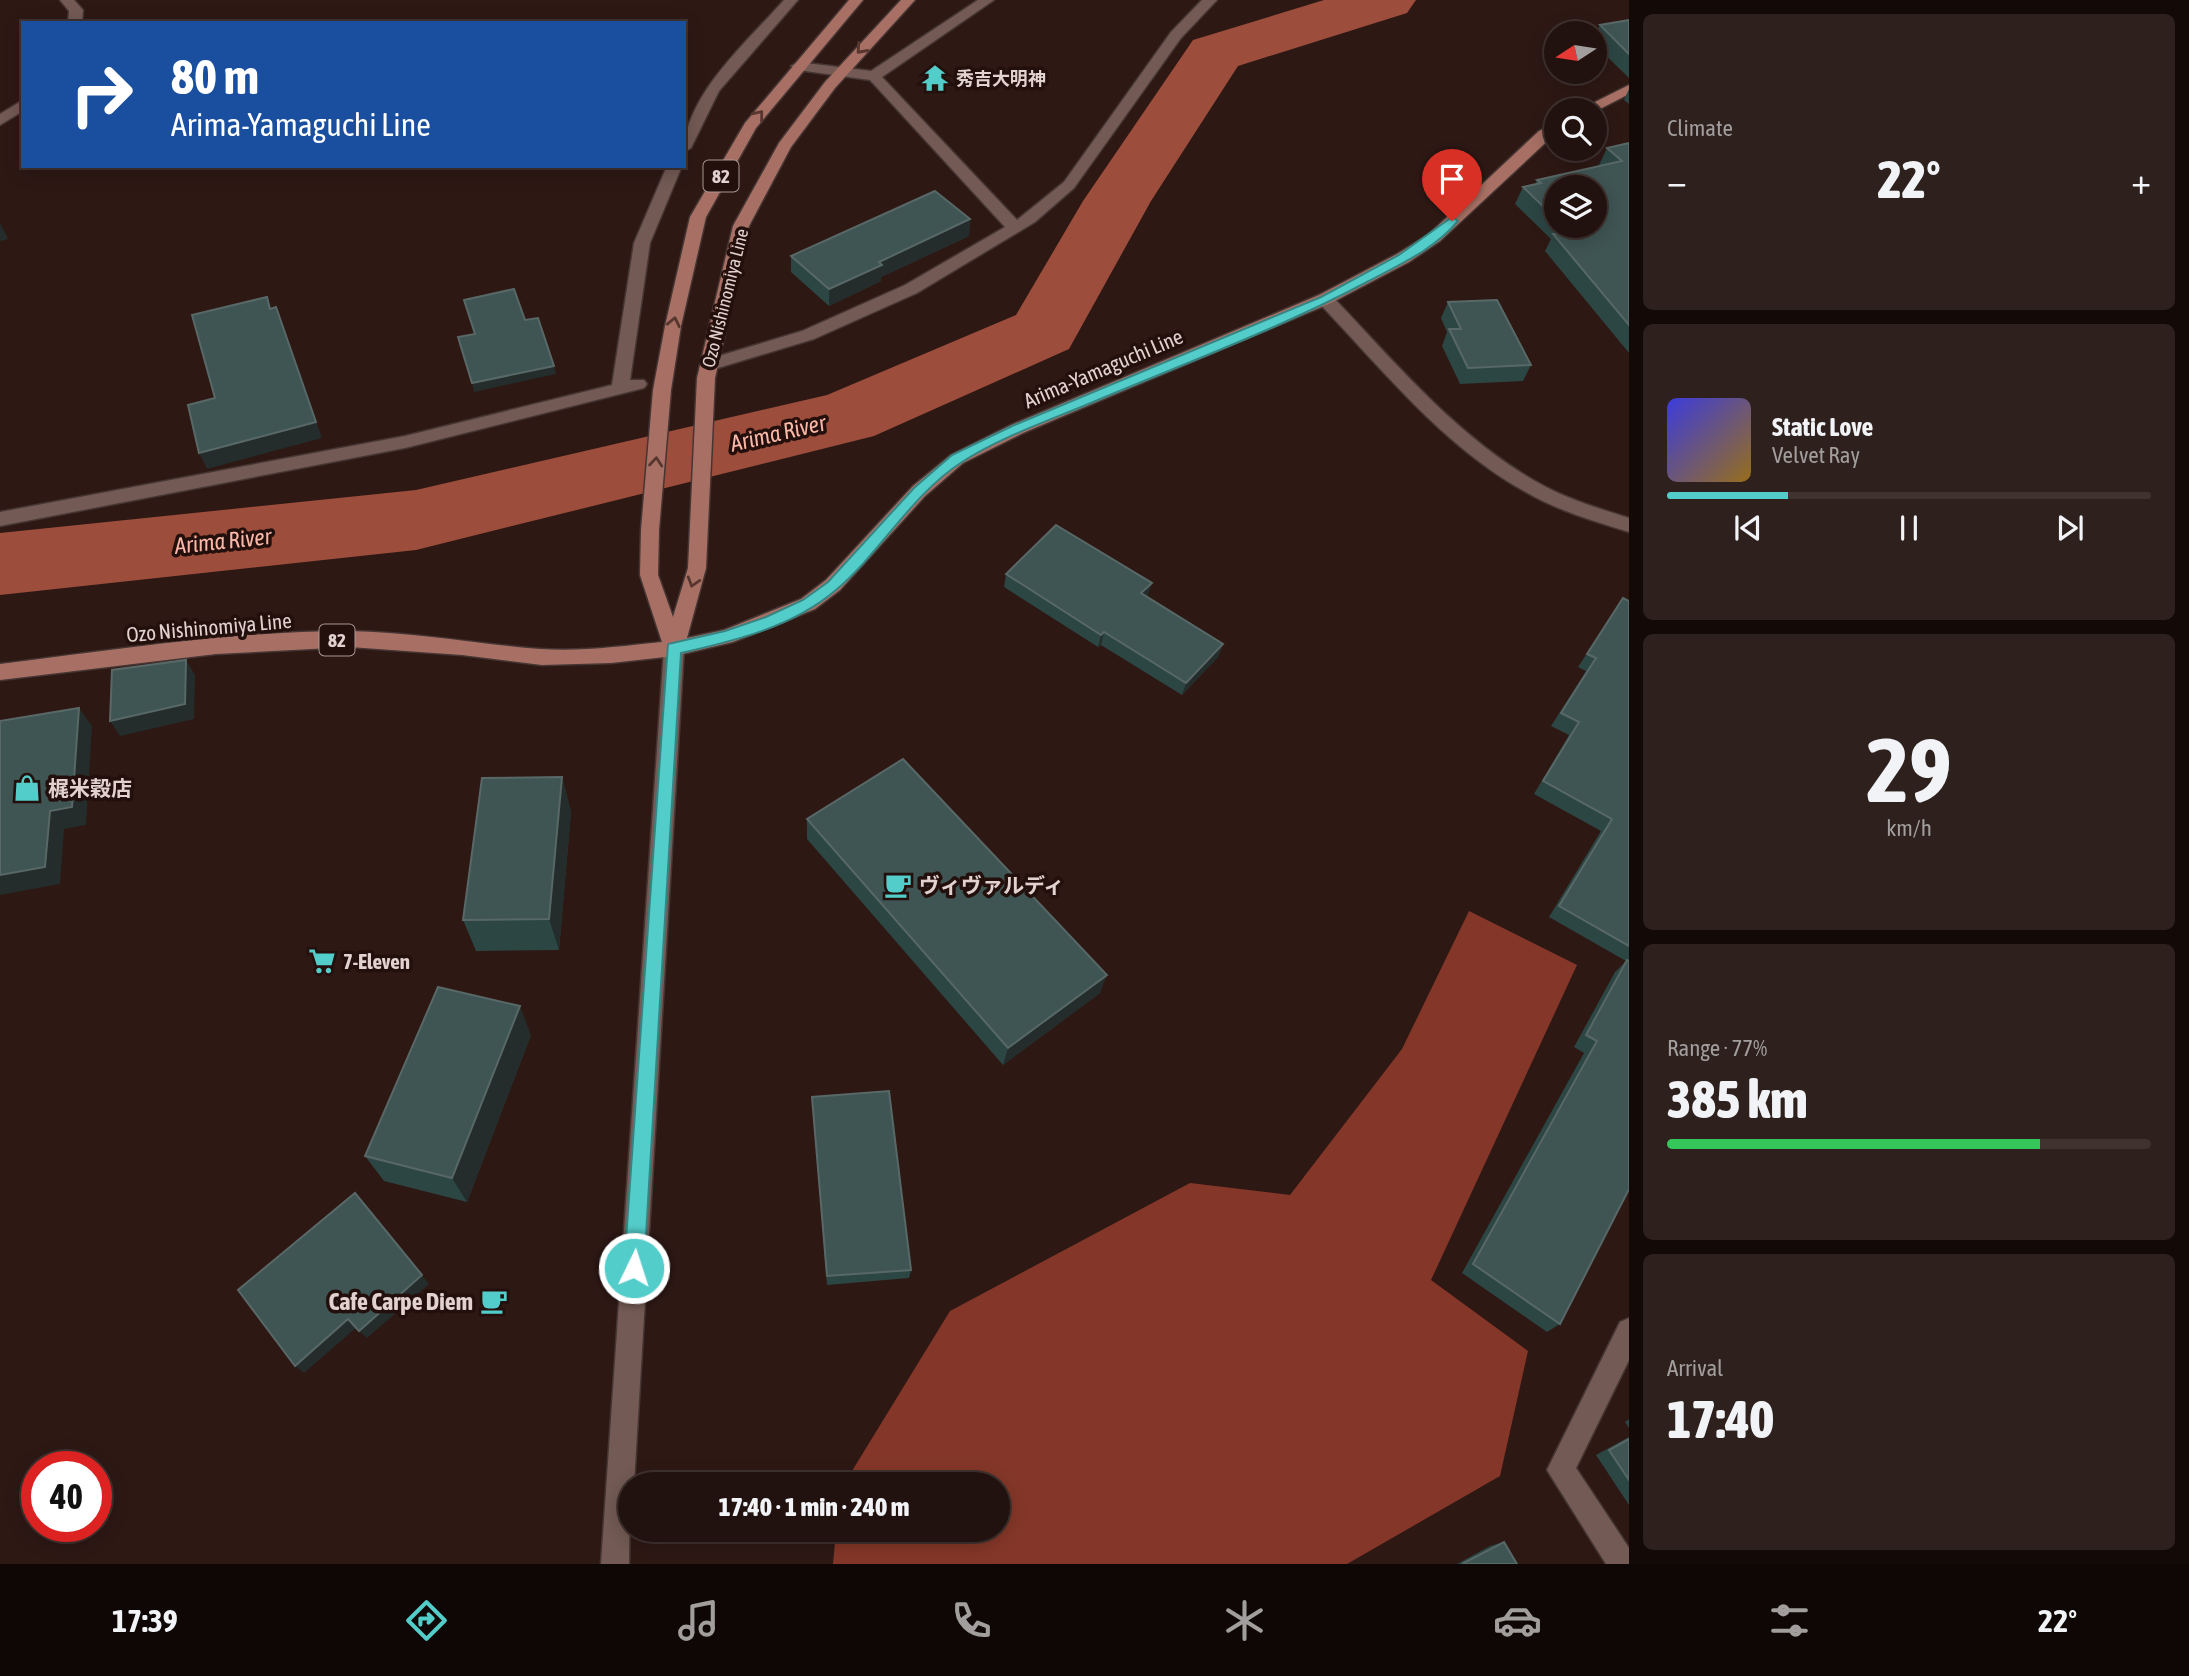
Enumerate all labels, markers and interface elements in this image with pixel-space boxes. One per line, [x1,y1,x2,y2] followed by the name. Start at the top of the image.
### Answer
[1544,21,1606,84] north arrow
[1544,21,1607,238] map controls
[857,41,869,54] one-way arrow
[171,48,259,104] text: 80 m
[56,49,147,140] icon: right
[920,63,950,93] temple icon: 秀吉大明神
[956,68,1046,89] place label: 秀吉大明神
[1544,98,1607,161] button: search
[171,106,431,143] text: Arima-Yamaguchi Line
[750,110,763,122] one-way arrow
[1667,115,1733,141] text: Climate
[1422,149,1482,221] pin
[1877,149,1941,209] text: 22°
[1667,159,1687,202] text: −
[2131,159,2151,202] text: +
[704,160,738,192] road number: 82
[1433,160,1471,198] icon: arrive
[1544,175,1607,238] button: layers
[698,227,752,369] street label: Ozo Nishinomiya Line
[665,316,680,328] one-way arrow
[1020,324,1186,412] street label: Arima-Yamaguchi Line
[727,409,829,457] water label: Arima River
[1772,412,1873,442] text: Static Love
[1772,442,1860,468] text: Velvet Ray
[648,456,663,467] one-way arrow
[1729,509,1767,547] icon: previous
[1890,509,1928,547] icon: pause
[2051,509,2089,547] icon: next
[172,523,274,559] water label: Arima River
[687,576,702,588] one-way arrow
[125,608,293,646] street label: Ozo Nishinomiya Line
[320,624,354,656] road number: 82
[1866,717,1952,821] text: 29
[12,773,42,803] shop icon: 梶米穀店
[48,776,132,800] place label: 梶米穀店
[1886,815,1932,841] text: km/h
[883,870,913,900] cafe icon: ヴィヴァルディ
[919,873,1065,897] place label: ヴィヴァルディ
[307,946,337,976] supermarket icon: 7-Eleven
[343,949,410,973] place label: 7-Eleven
[1667,1035,1767,1061] text: Range · 77%
[1667,1069,1808,1129] text: 385 km
[597,1231,671,1305] position arrow
[479,1286,509,1316] cafe icon: Cafe Carpe Diem
[328,1288,473,1315] place label: Cafe Carpe Diem
[1667,1355,1723,1381] text: Arrival
[1667,1389,1774,1449] text: 17:40
[21,1451,112,1542] speed limit sign: 40
[719,1492,909,1522] text: 17:40 · 1 min · 240 m
[402,1596,451,1645] icon: directions
[674,1596,723,1645] icon: music
[947,1596,996,1645] icon: phone
[1220,1596,1269,1645] icon: climate
[1493,1596,1542,1645] icon: car
[1765,1596,1814,1645] icon: filters
[112,1602,178,1639] text: 17:39
[2038,1602,2077,1639] text: 22°

